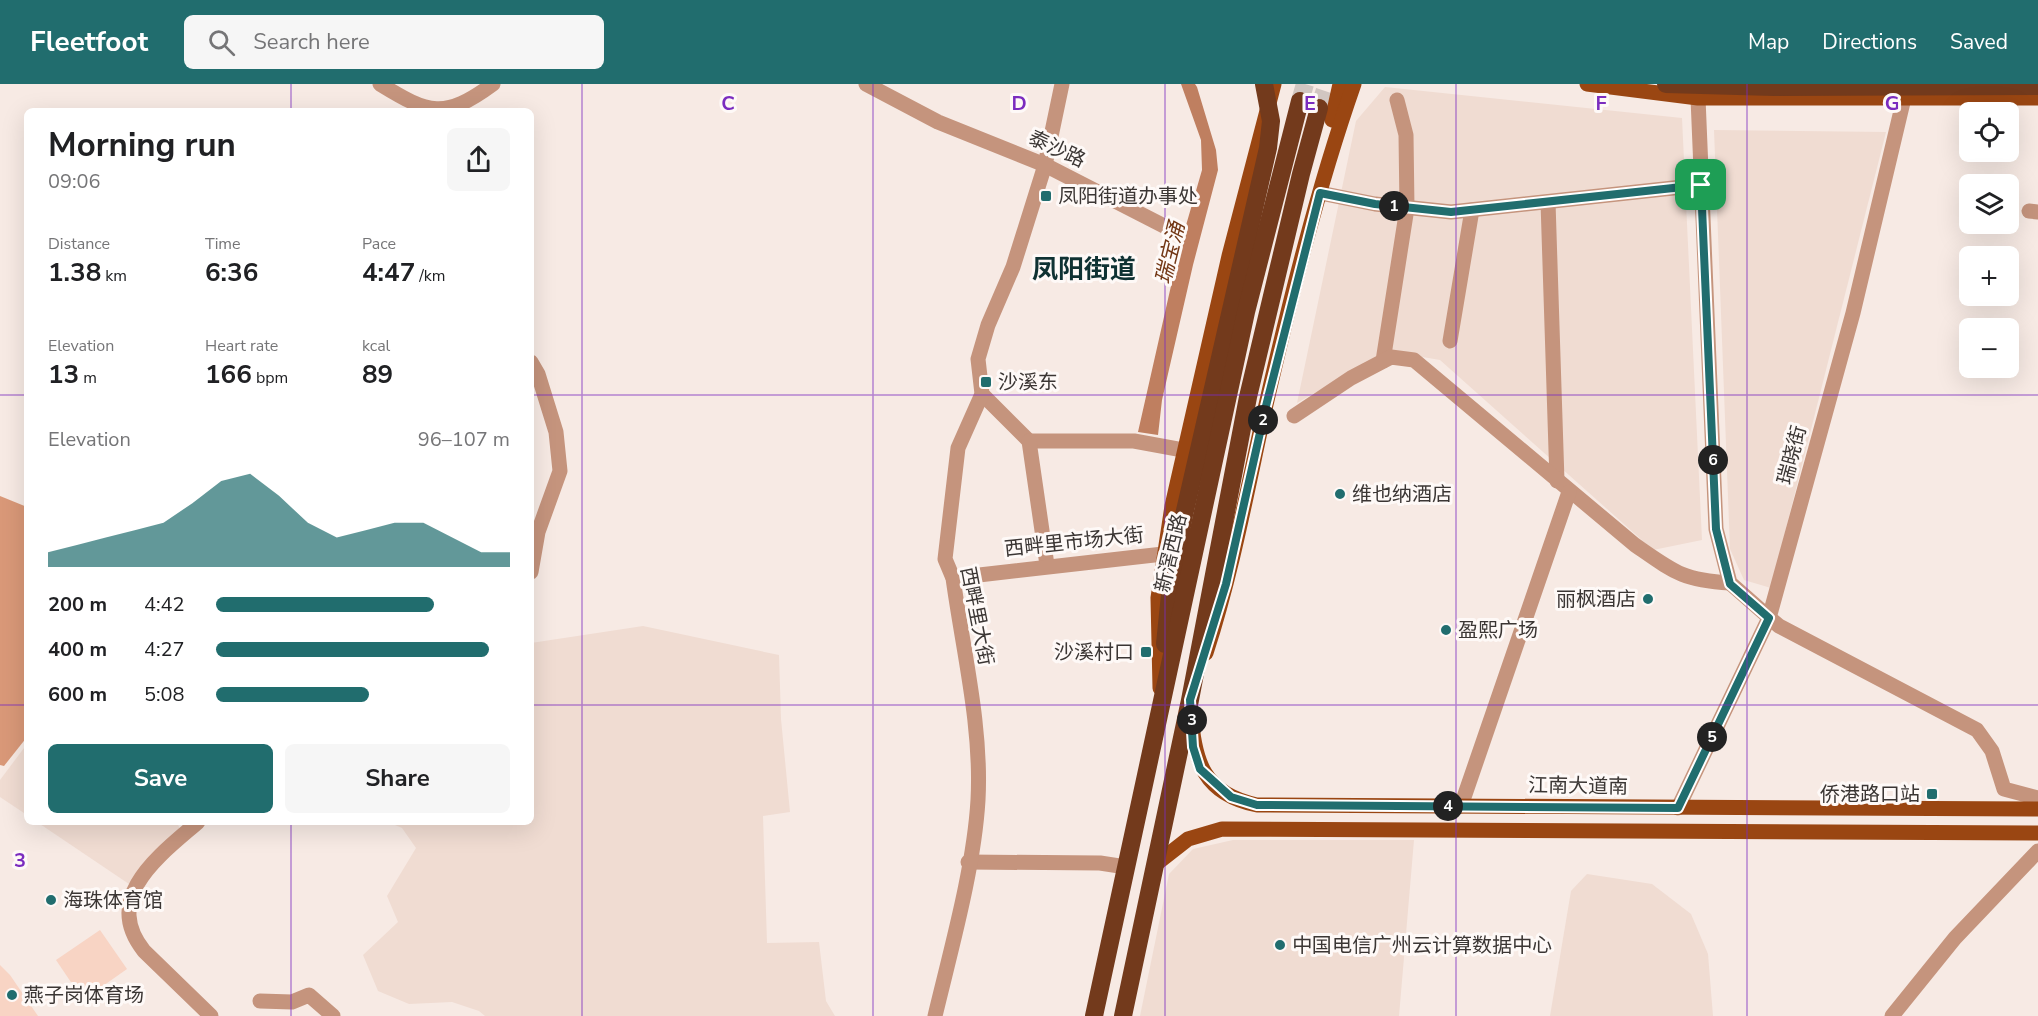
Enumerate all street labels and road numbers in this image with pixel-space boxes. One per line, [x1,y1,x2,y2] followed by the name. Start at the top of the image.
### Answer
[1024,124,1090,174] street label: 泰沙路
[1771,423,1813,487] street label: 瑞晓街
[1149,511,1193,595] street label: 新滘西路
[1003,521,1145,563] street label: 西畔里市场大街
[954,564,1000,668] street label: 西畔里大街
[1528,772,1628,800] street label: 江南大道南

